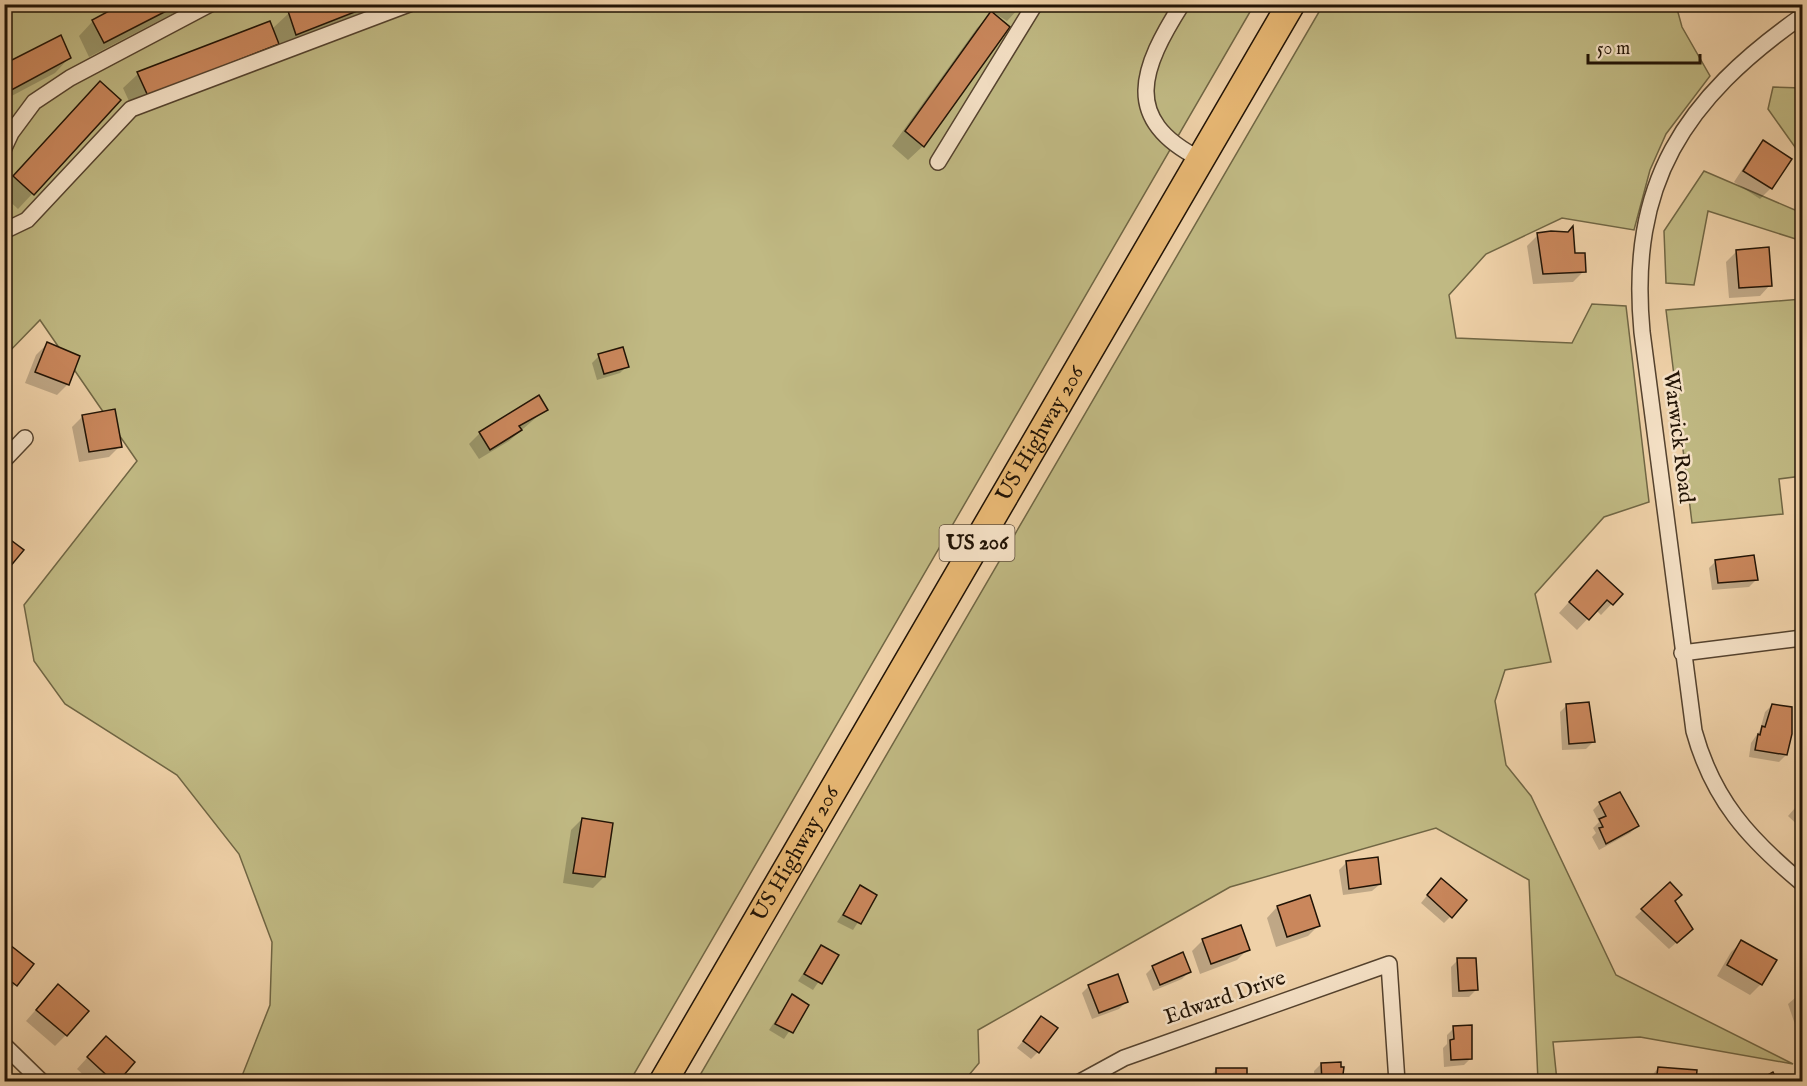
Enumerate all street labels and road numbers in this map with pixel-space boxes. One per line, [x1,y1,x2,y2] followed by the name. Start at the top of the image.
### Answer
[990,360,1091,507] street label: US Highway 206
[1656,369,1700,505] street label: Warwick Road
[940,525,1014,561] road number: US 206
[745,780,847,927] street label: US Highway 206
[1161,964,1289,1032] street label: Edward Drive

